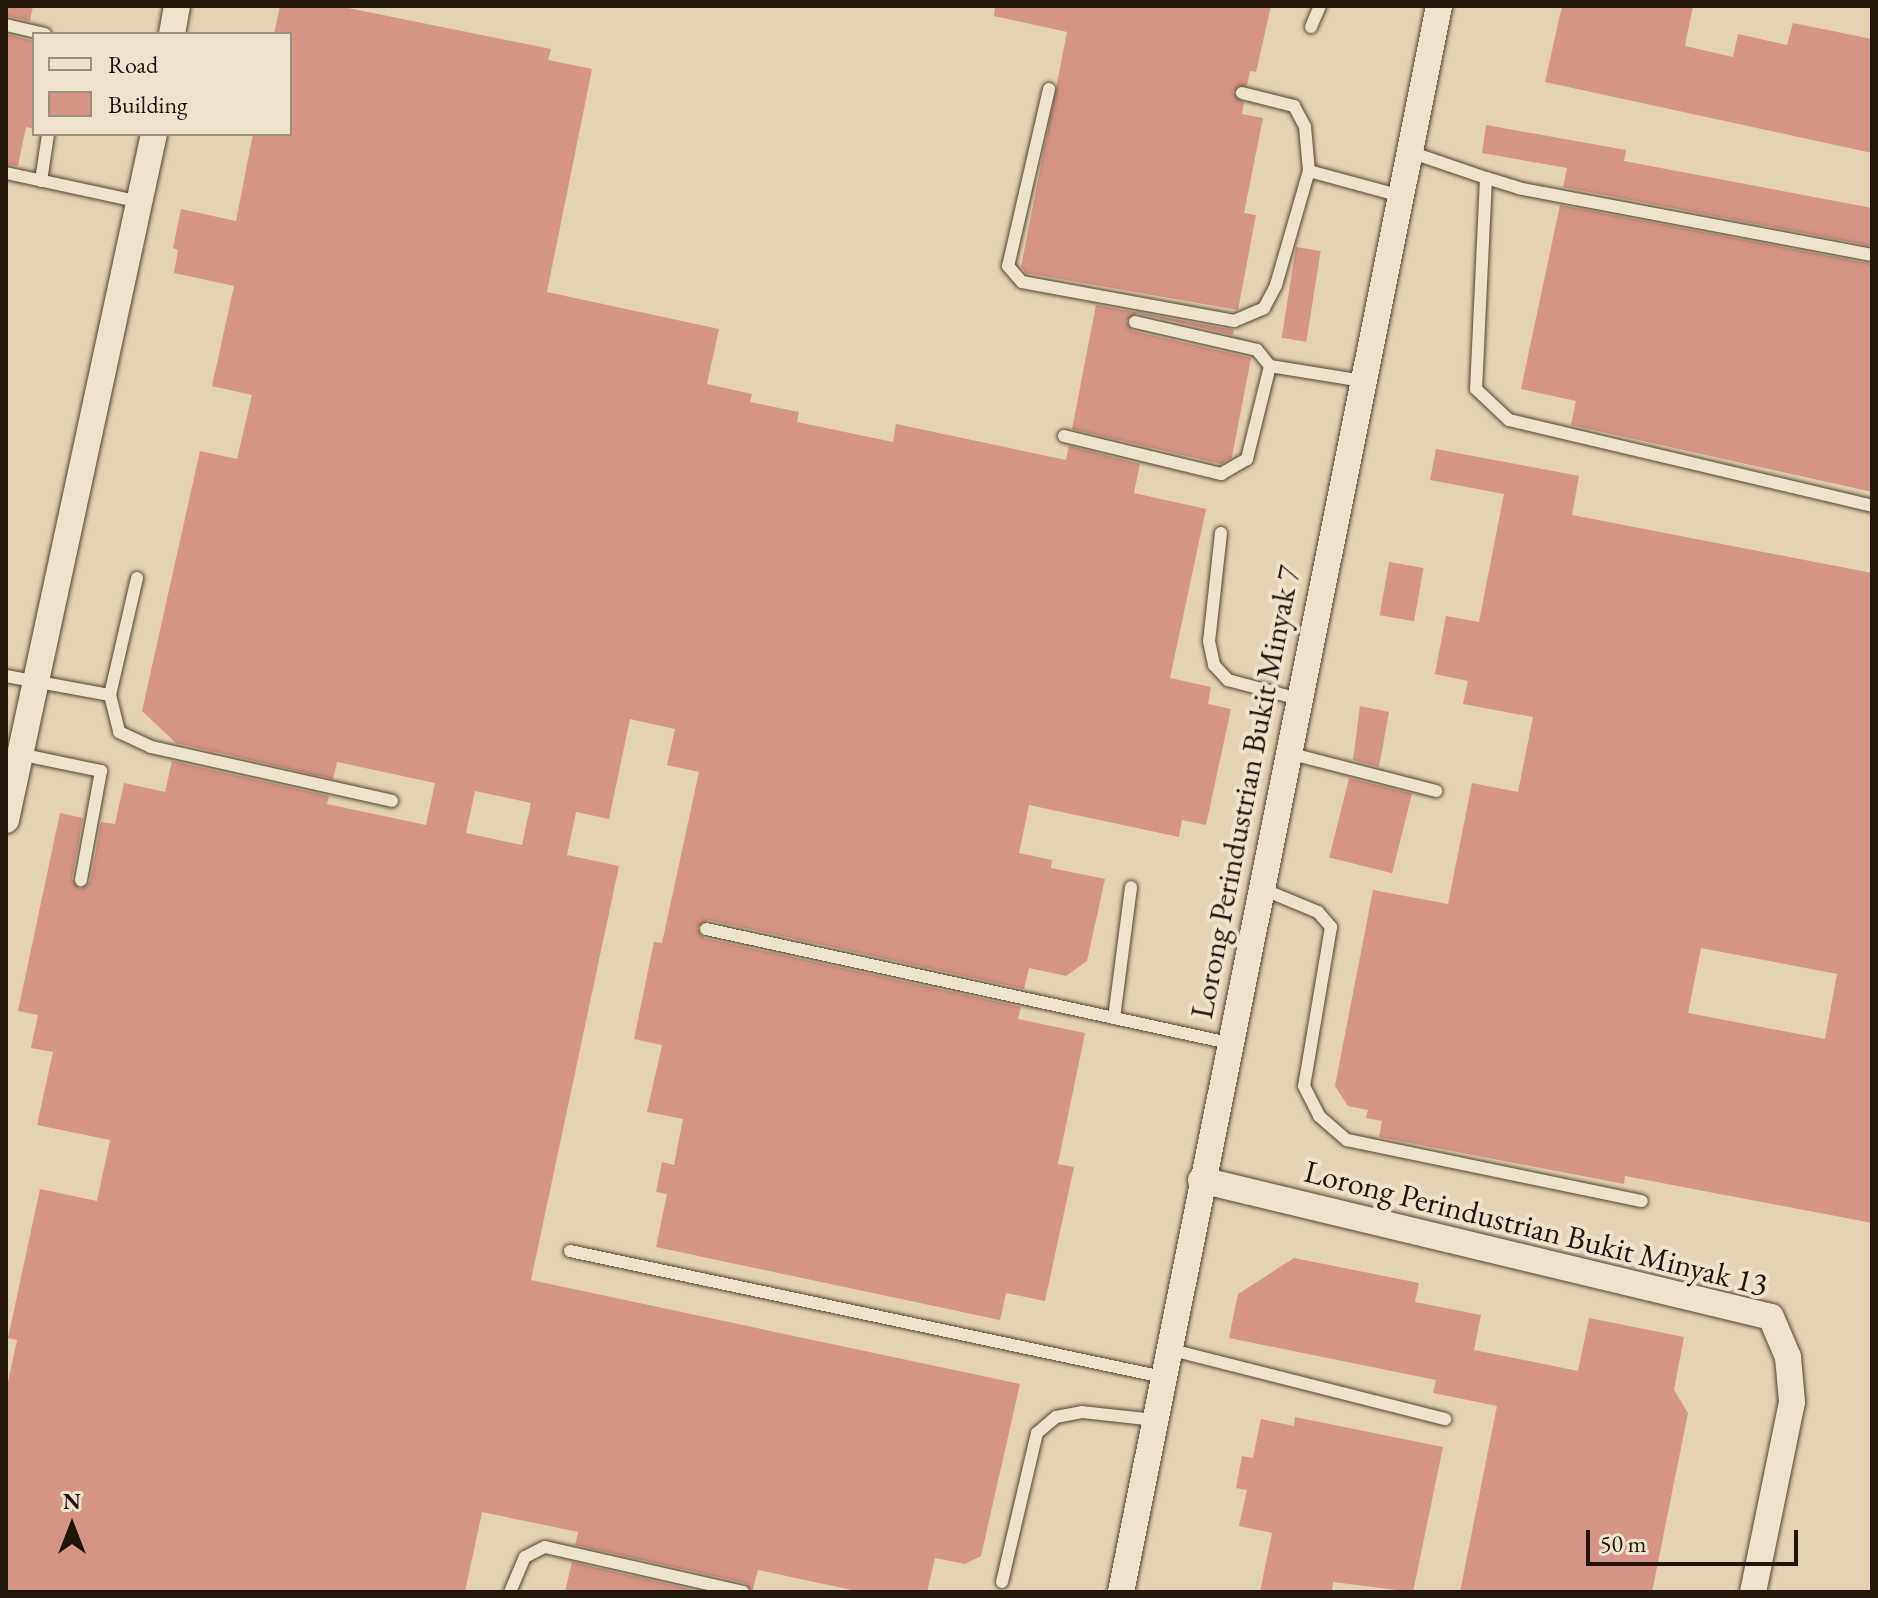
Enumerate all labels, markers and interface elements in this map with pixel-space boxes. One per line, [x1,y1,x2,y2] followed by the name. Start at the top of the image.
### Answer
[32,32,292,136] legend
[108,49,158,80] text: Road
[108,89,188,120] text: Building
[1182,562,1308,1022] street label: Lorong Perindustrian Bukit Minyak 7
[1300,1152,1772,1304] street label: Lorong Perindustrian Bukit Minyak 13
[32,1486,112,1566] north arrow
[63,1487,81,1516] text: N
[1590,1514,1802,1564] scale bar
[1600,1528,1647,1559] text: 50 m

